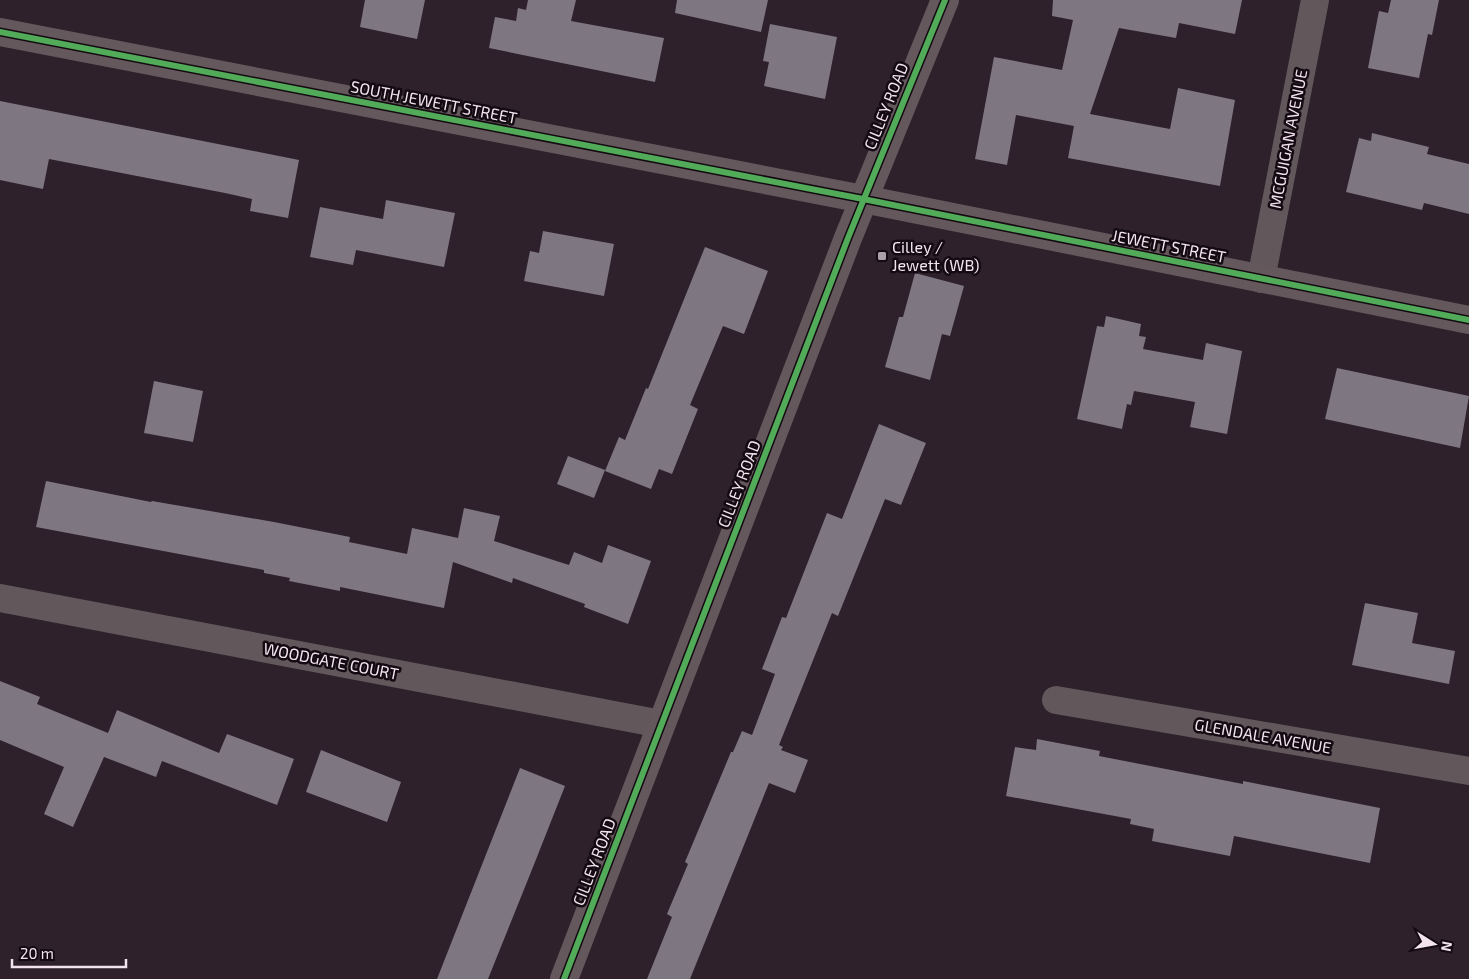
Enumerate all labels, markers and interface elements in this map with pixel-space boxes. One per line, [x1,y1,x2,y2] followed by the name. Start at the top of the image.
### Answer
[859,60,912,152] street label: CILLEY ROAD
[1265,68,1310,210] street label: MCGUIGAN AVENUE
[349,76,519,127] street label: SOUTH JEWETT STREET
[1110,225,1228,266] street label: JEWETT STREET
[892,237,979,274] place label: Cilley / Jewett (WB)
[876,250,888,262] marker: Cilley / Jewett (WB)
[713,437,764,530] street label: CILLEY ROAD
[262,638,400,683] street label: WOODGATE COURT
[1193,714,1333,757] street label: GLENDALE AVENUE
[568,815,619,908] street label: CILLEY ROAD
[1409,919,1459,969] north arrow
[12,936,126,968] scale bar
[1438,940,1457,953] text: N
[20,944,54,962] text: 20 m

